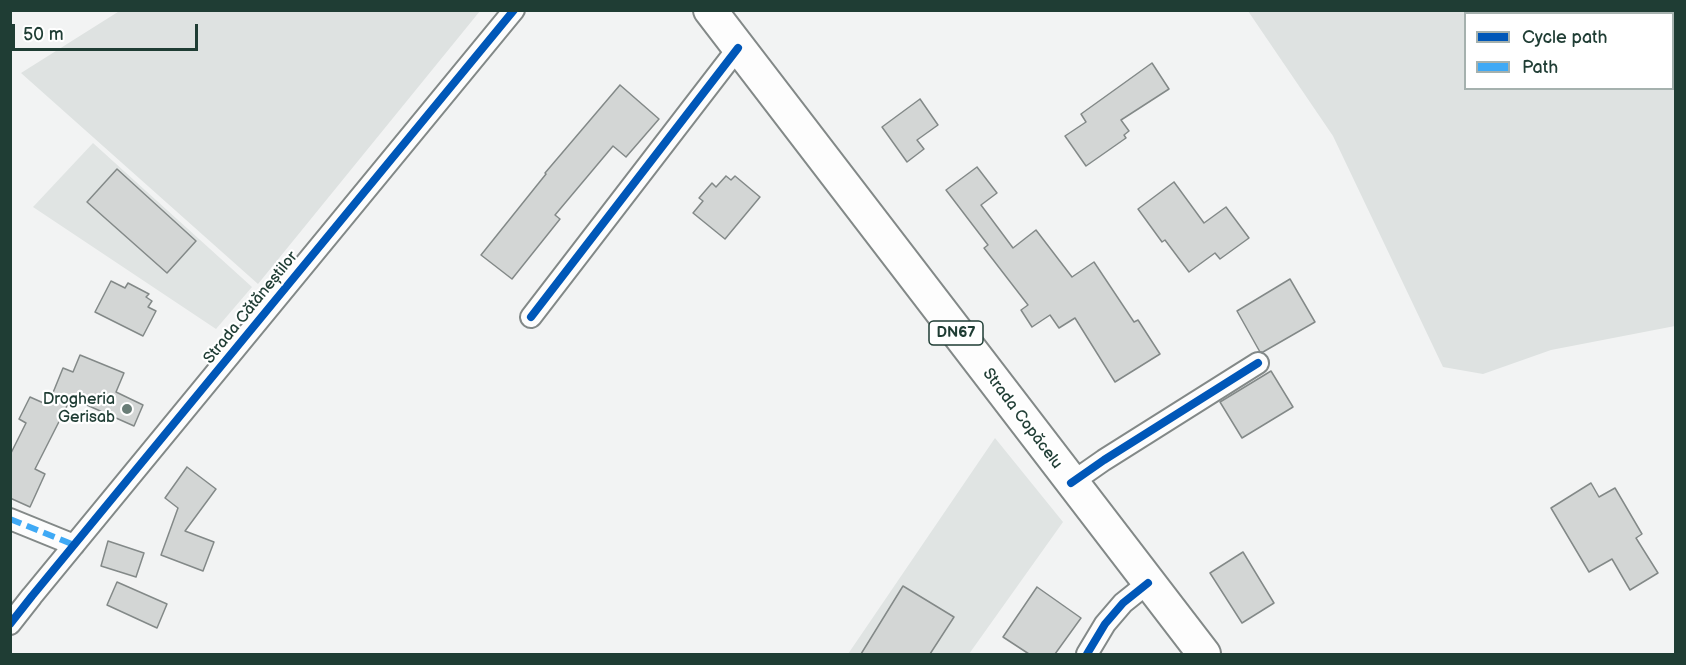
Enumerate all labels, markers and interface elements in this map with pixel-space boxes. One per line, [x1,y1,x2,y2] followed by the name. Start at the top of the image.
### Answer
[15,12,201,50] scale bar
[1464,12,1674,90] legend
[23,24,64,45] text: 50 m
[1522,27,1608,48] text: Cycle path
[1522,57,1558,78] text: Path
[200,248,302,368] street label: Strada Cătăneștilor
[929,321,983,345] road number: DN67
[978,365,1066,473] street label: Strada Copăcelu
[43,390,115,428] place label: Drogheria Gerisab
[120,402,134,416] marker: Drogheria Gerisab

